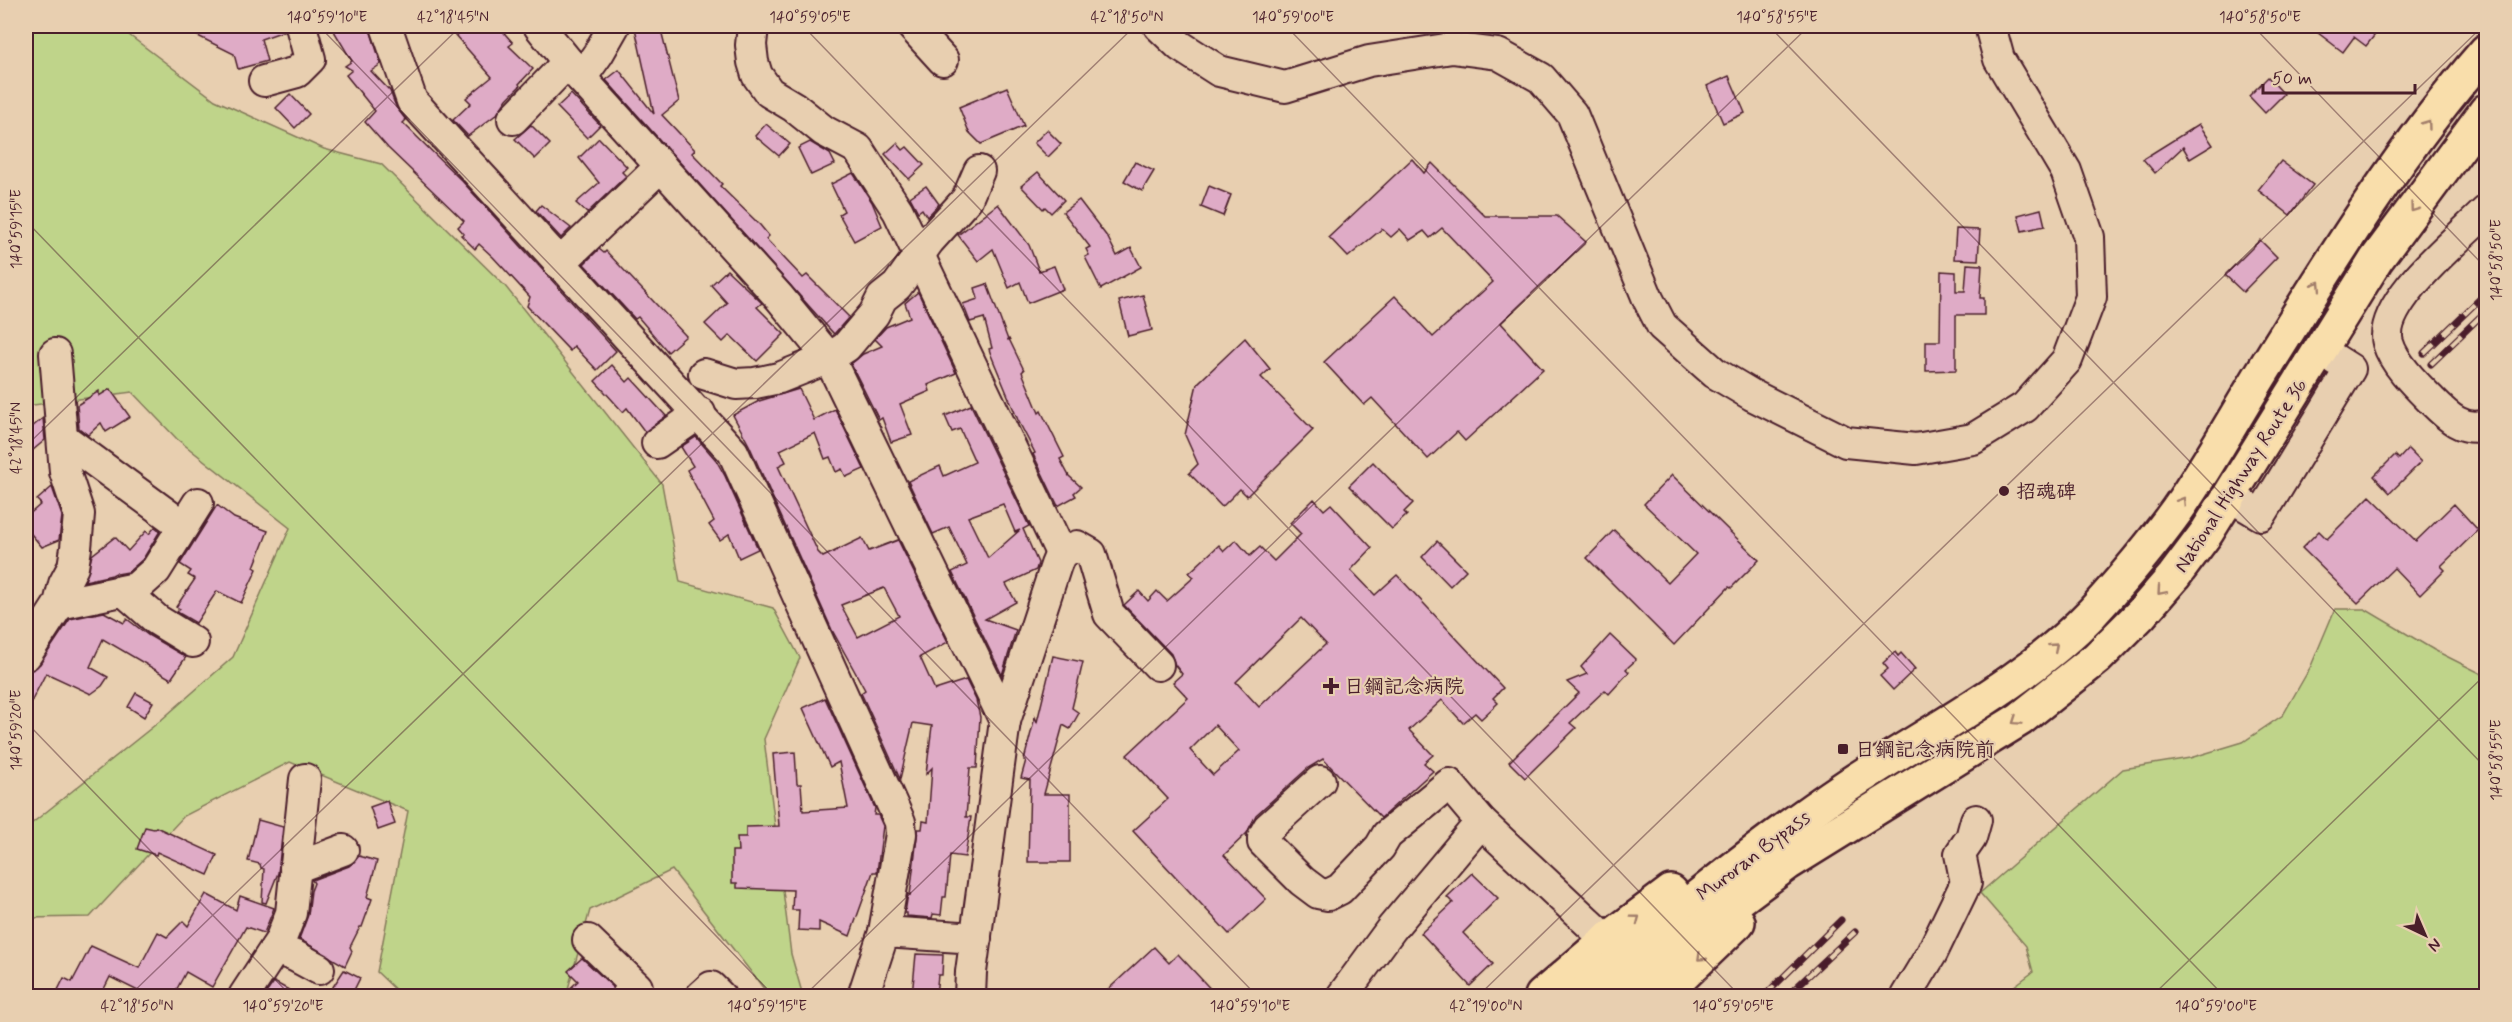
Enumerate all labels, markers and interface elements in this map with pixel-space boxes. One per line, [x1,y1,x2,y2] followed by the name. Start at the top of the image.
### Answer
[287,8,367,28] text: 140°59'10"E
[417,8,489,28] text: 42°18'45"N
[769,8,851,28] text: 140°59'05"E
[1091,8,1163,28] text: 42°18'50"N
[1252,8,1334,28] text: 140°59'00"E
[1736,8,1818,28] text: 140°58'55"E
[2219,8,2301,28] text: 140°58'50"E
[2263,57,2414,95] scale bar
[2272,67,2312,91] text: 50 m
[2419,120,2430,131] one-way arrow
[7,189,27,269] text: 140°59'15"E
[2410,202,2421,213] one-way arrow
[2487,219,2507,301] text: 140°58'50"E
[2309,281,2321,291] one-way arrow
[2168,374,2314,578] street label: National Highway Route 36
[7,402,27,474] text: 42°18'45"N
[2016,479,2076,506] place label: 招魂碑
[1997,484,2011,498] marker: 招魂碑
[2175,497,2187,507] one-way arrow
[2157,584,2168,595] one-way arrow
[2047,643,2058,654] one-way arrow
[1344,674,1464,701] place label: 日鋼記念病院
[1322,677,1340,695] marker: 日鋼記念病院
[7,689,27,771] text: 140°59'20"E
[2012,714,2023,725] one-way arrow
[2487,719,2507,801] text: 140°58'55"E
[1855,737,1995,764] place label: 日鋼記念病院前
[1836,742,1850,756] marker: 日鋼記念病院前
[1691,804,1817,908] street label: Muroran Bypass
[2395,905,2455,965] north arrow
[1629,915,1640,926] one-way arrow
[2423,933,2446,956] text: N
[1698,950,1708,961] one-way arrow
[101,997,173,1017] text: 42°18'50"N
[242,997,324,1017] text: 140°59'20"E
[727,997,807,1017] text: 140°59'15"E
[1210,997,1290,1017] text: 140°59'10"E
[1450,997,1522,1017] text: 42°19'00"N
[1692,997,1774,1017] text: 140°59'05"E
[2175,997,2257,1017] text: 140°59'00"E

